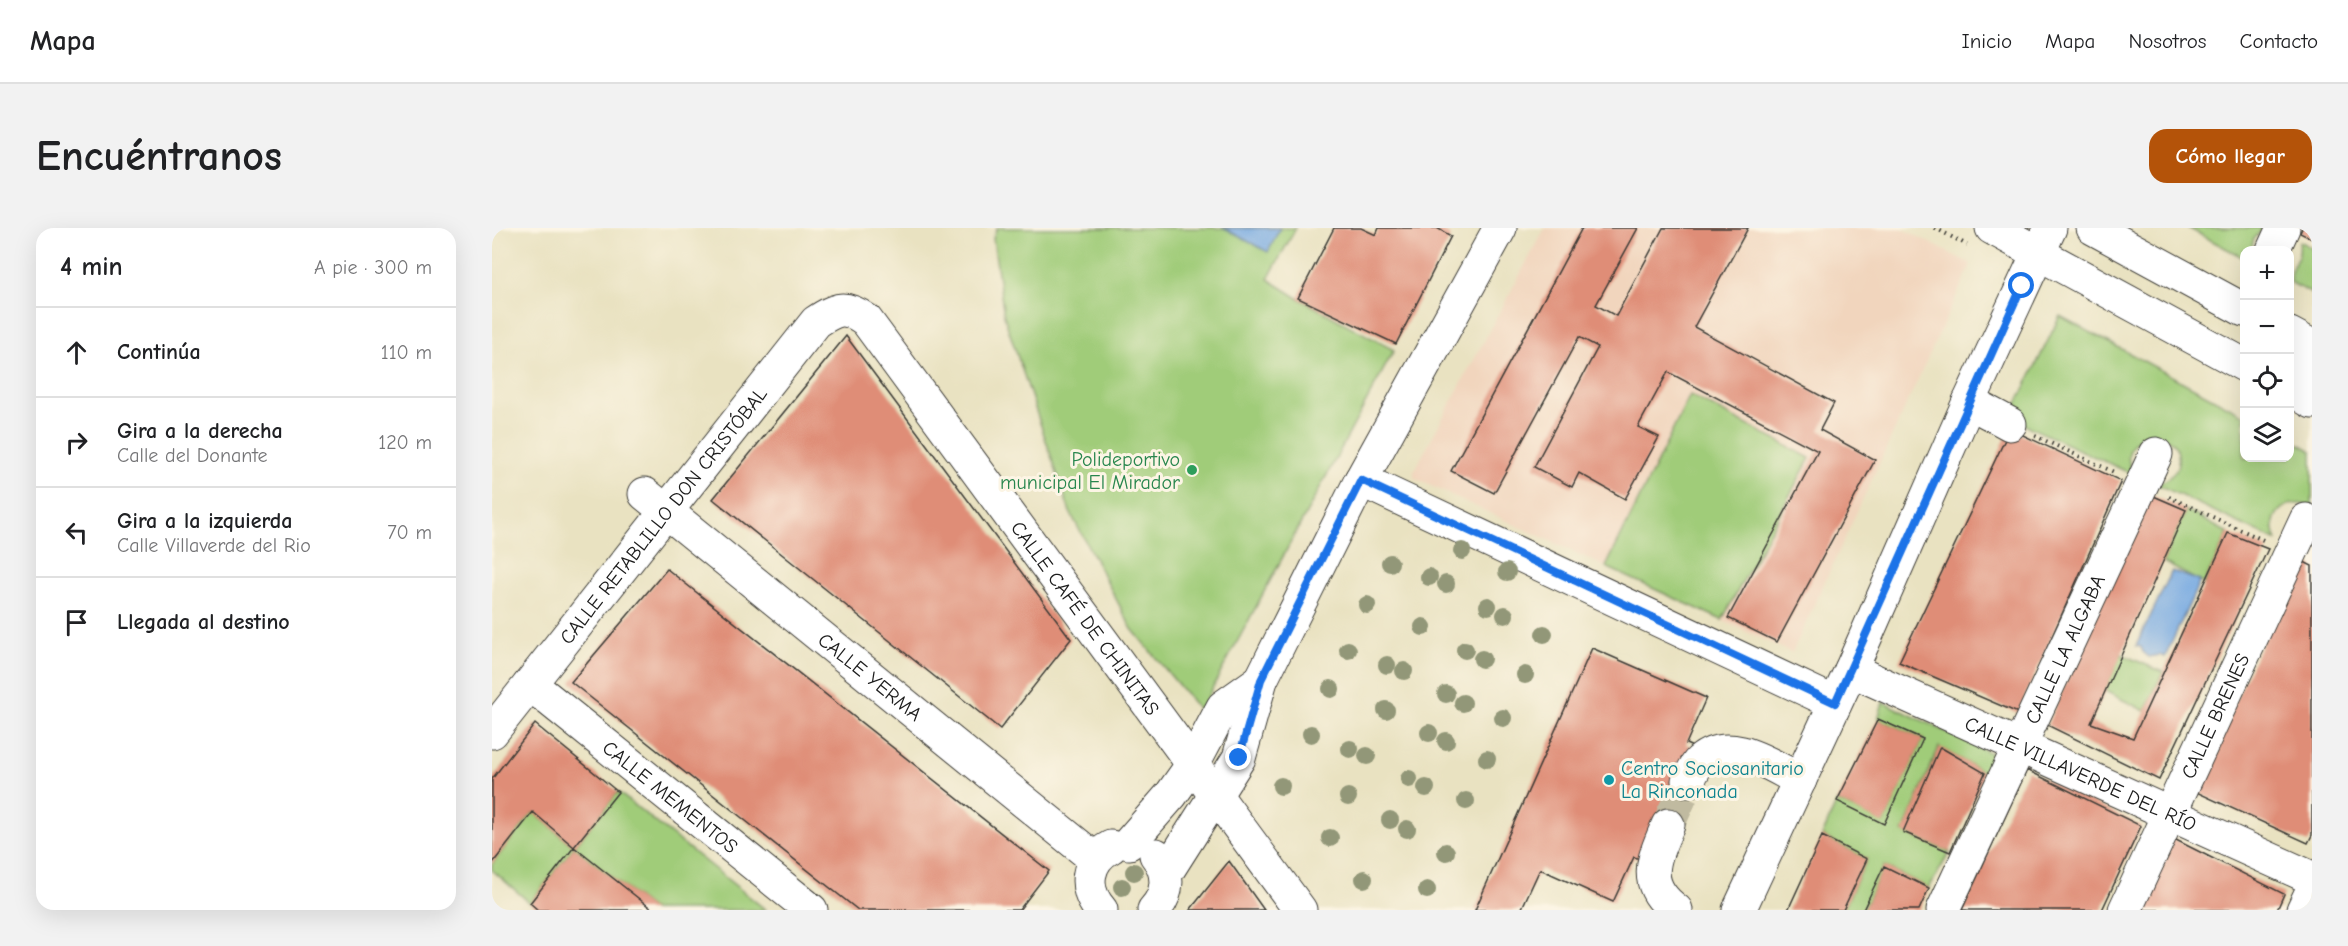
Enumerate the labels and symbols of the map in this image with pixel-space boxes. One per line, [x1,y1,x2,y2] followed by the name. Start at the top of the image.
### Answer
[2008,272,2034,298] route start
[555,383,772,649] street label: CALLE RETABLILLO DON CRISTÓBAL
[1000,448,1180,494] place label: Polideportivo municipal El Mirador
[1185,463,1199,477] marker: Polideportivo municipal El Mirador
[1006,517,1164,720] street label: CALLE CAFÉ DE CHINITAS
[2021,571,2110,728] street label: CALLE LA ALGABA
[813,628,927,726] street label: CALLE YERMA
[2177,650,2254,782] street label: CALLE BRENES
[1961,712,2200,836] street label: CALLE VILLAVERDE DEL RÍO
[598,736,742,858] street label: CALLE MEMENTOS
[1225,744,1251,770] route end
[1621,757,1804,803] place label: Centro Sociosanitario La Rinconada
[1602,773,1616,787] marker: Centro Sociosanitario La Rinconada

